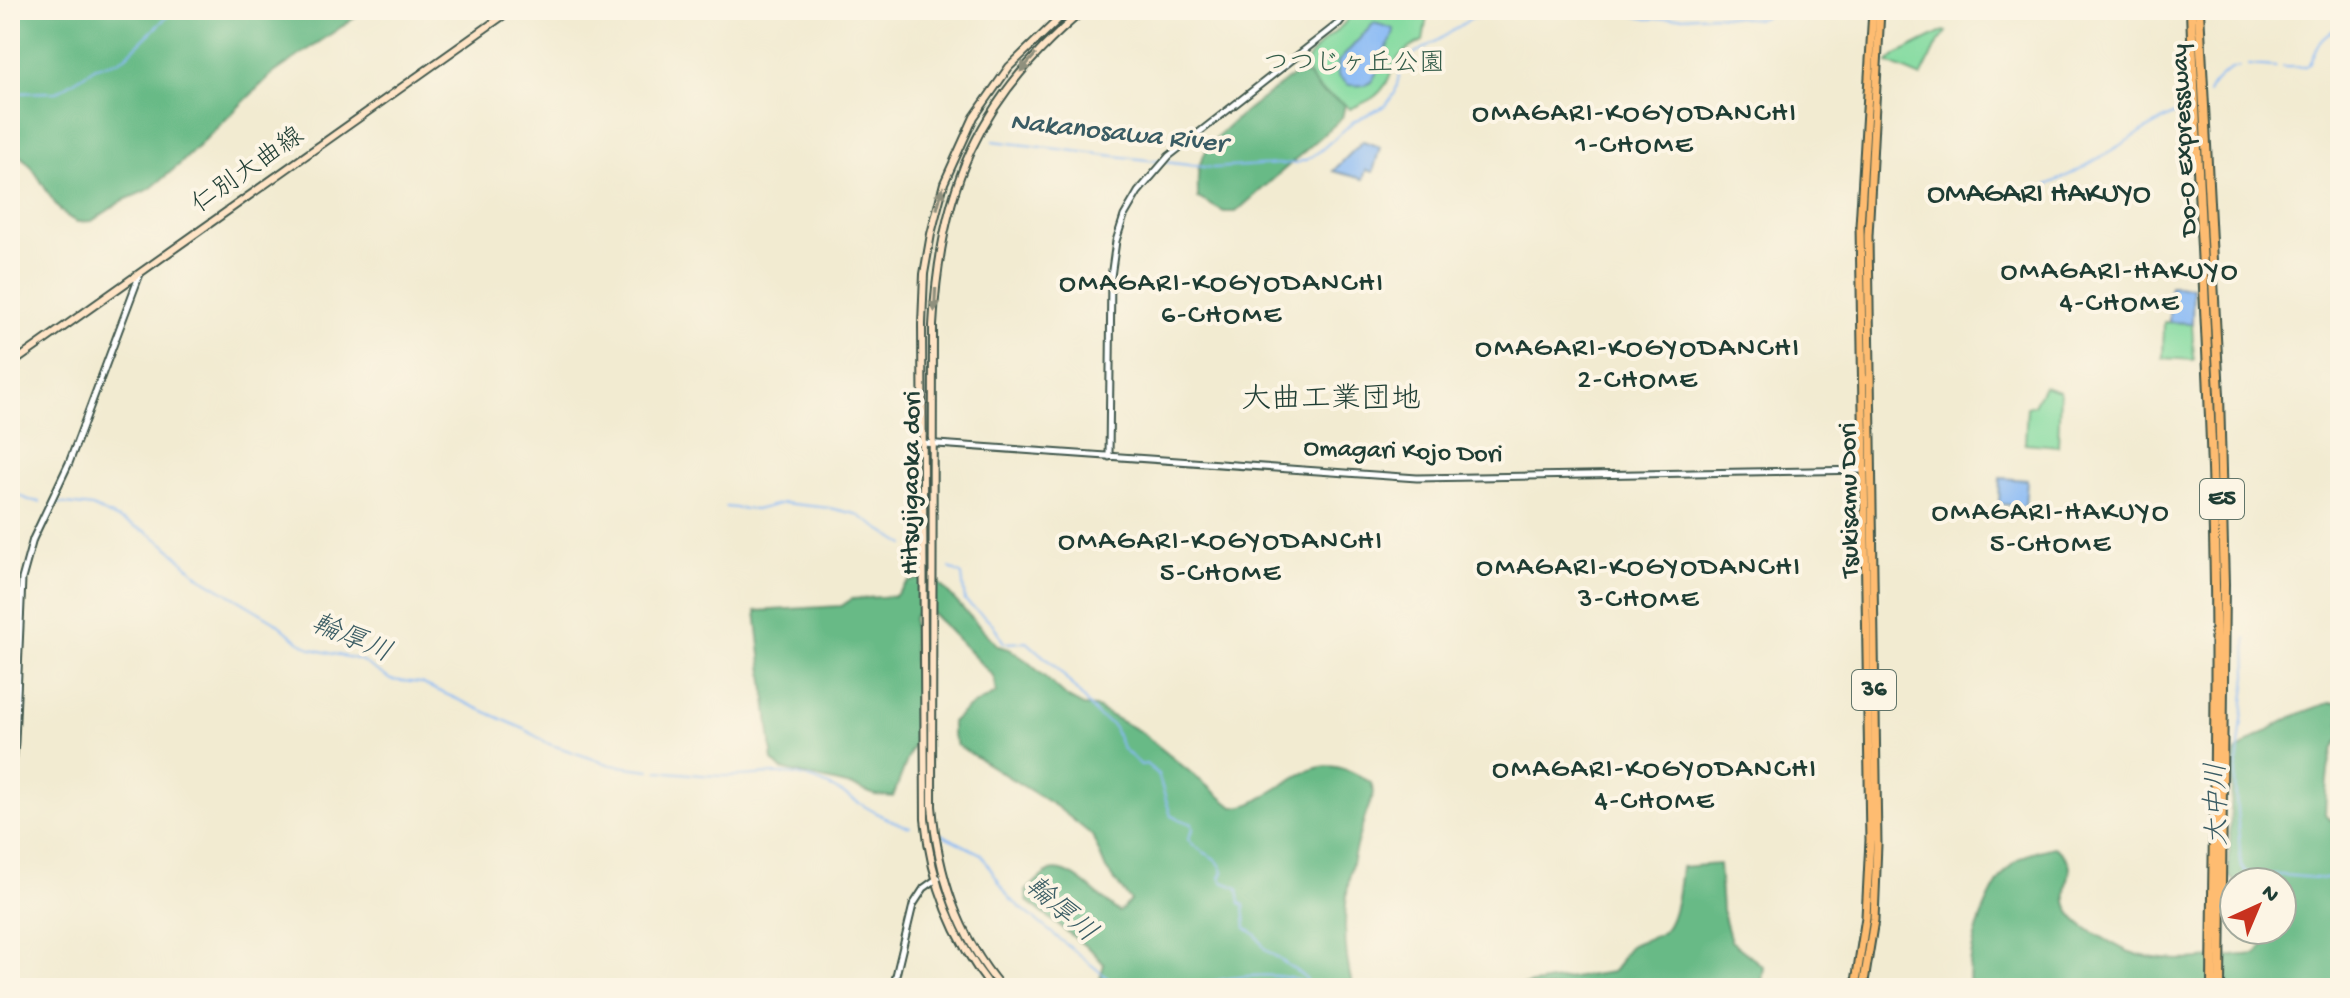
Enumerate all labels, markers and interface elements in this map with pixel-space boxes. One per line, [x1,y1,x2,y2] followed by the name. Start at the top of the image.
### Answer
[2165,43,2207,239] street label: Do-O Expressway
[1263,50,1445,81] park label: つつじヶ丘公園
[1019,54,1037,73] one-way arrow
[1472,98,1798,163] district label: OMAGARI-KOGYODANCHI 1-CHOME
[1008,106,1233,162] water label: Nakanosawa River
[186,121,311,222] street label: 仁別大曲線
[1927,178,2151,213] district label: OMAGARI HAKUYO
[934,186,946,211] one-way arrow
[2000,256,2240,321] district label: OMAGARI-HAKUYO 4-CHOME
[1059,268,1385,333] district label: OMAGARI-KOGYODANCHI 6-CHOME
[928,288,941,313] one-way arrow
[1475,333,1801,398] district label: OMAGARI-KOGYODANCHI 2-CHOME
[1241,383,1421,419] district label: 大曲工業団地
[896,390,930,576] street label: Hitsujigaoka dori
[1834,422,1868,580] street label: Tsukisamu Dori
[1303,434,1503,472] street label: Omagari Kojo Dori
[2200,479,2244,519] road number: E5
[1931,497,2171,562] district label: OMAGARI-HAKUYO 5-CHOME
[1058,526,1384,591] district label: OMAGARI-KOGYODANCHI 5-CHOME
[1476,552,1802,617] district label: OMAGARI-KOGYODANCHI 3-CHOME
[306,607,397,672] water label: 輪厚川
[1852,670,1896,710] road number: 36
[1492,754,1818,819] district label: OMAGARI-KOGYODANCHI 4-CHOME
[2201,762,2236,846] water label: 大中川
[2218,866,2298,946] north arrow
[1017,870,1103,951] water label: 輪厚川
[2255,880,2283,909] text: N

